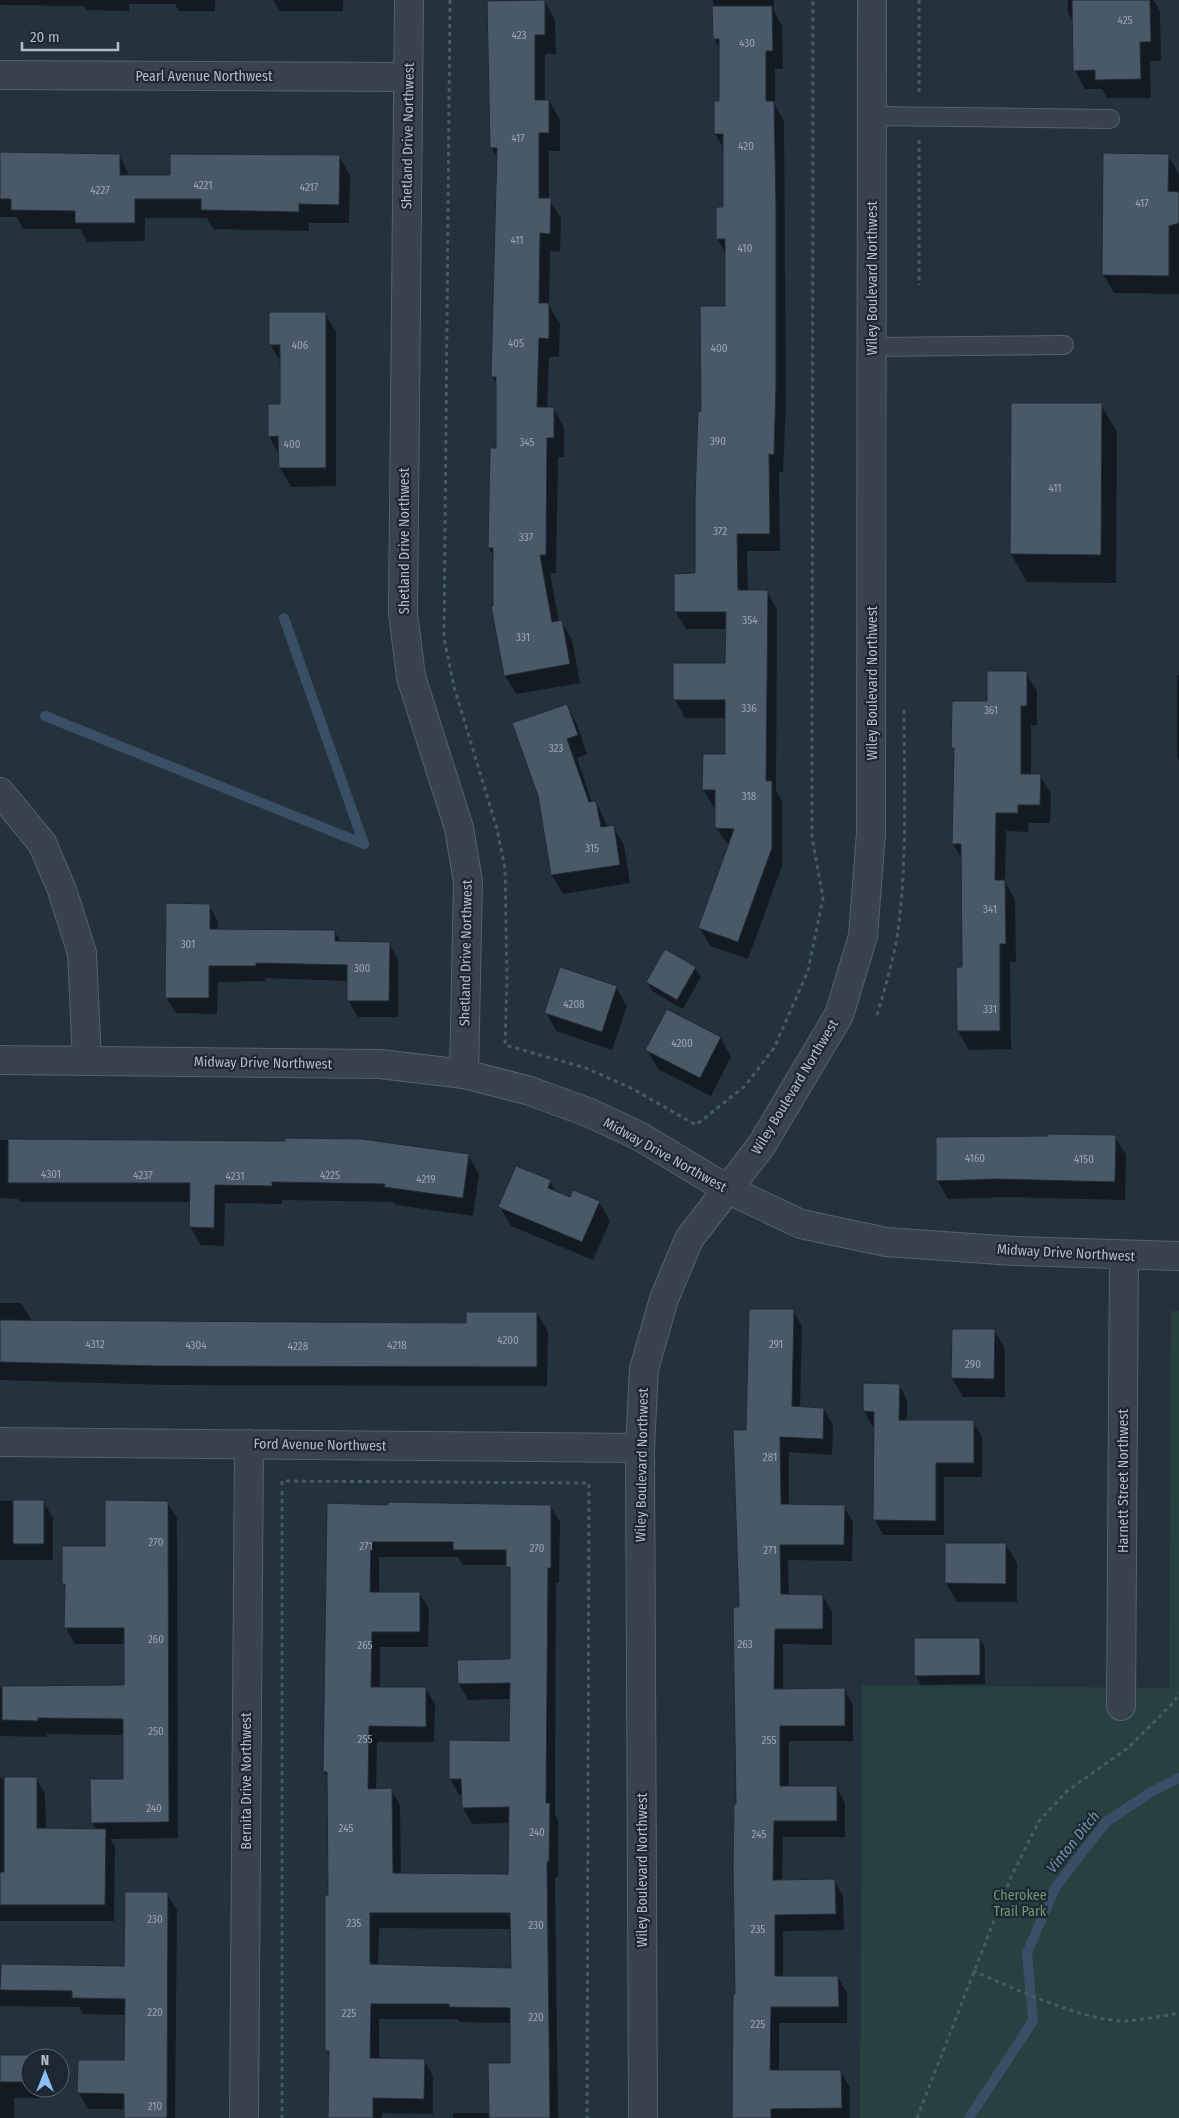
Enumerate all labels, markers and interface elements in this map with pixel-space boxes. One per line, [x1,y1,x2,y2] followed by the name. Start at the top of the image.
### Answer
[1117,14,1133,27] house number: 425
[22,20,119,52] scale bar
[30,28,60,46] text: 20 m
[512,29,527,42] house number: 423
[739,37,755,50] house number: 430
[398,62,418,209] street label: Shetland Drive Northwest
[135,68,273,85] street label: Pearl Avenue Northwest
[511,132,525,145] house number: 417
[738,140,754,153] house number: 420
[194,179,212,192] house number: 4221
[300,181,319,194] house number: 4217
[90,184,110,197] house number: 4227
[1135,197,1149,210] house number: 417
[864,200,881,355] street label: Wiley Boulevard Northwest
[510,234,524,247] house number: 411
[738,242,753,255] house number: 410
[508,337,524,350] house number: 405
[292,339,309,352] house number: 406
[711,342,728,355] house number: 400
[710,435,726,448] house number: 390
[519,436,535,449] house number: 345
[284,438,301,451] house number: 400
[396,467,413,614] street label: Shetland Drive Northwest
[1048,482,1062,495] house number: 411
[713,525,727,538] house number: 372
[519,531,534,544] house number: 337
[864,605,881,760] street label: Wiley Boulevard Northwest
[742,614,758,627] house number: 354
[516,631,530,644] house number: 331
[741,702,757,715] house number: 336
[984,704,998,717] house number: 361
[549,742,563,755] house number: 323
[742,790,757,803] house number: 318
[585,842,599,855] house number: 315
[456,879,476,1026] street label: Shetland Drive Northwest
[983,903,997,916] house number: 341
[181,938,195,951] house number: 301
[354,962,370,975] house number: 300
[563,998,585,1011] house number: 4208
[983,1003,997,1016] house number: 331
[748,1016,842,1158] street label: Wiley Boulevard Northwest
[671,1037,693,1050] house number: 4200
[194,1053,333,1073] street label: Midway Drive Northwest
[600,1114,730,1196] street label: Midway Drive Northwest
[965,1152,985,1165] house number: 4160
[1074,1153,1094,1166] house number: 4150
[41,1168,61,1181] house number: 4301
[133,1169,153,1182] house number: 4237
[320,1169,340,1182] house number: 4225
[226,1170,245,1183] house number: 4231
[416,1173,436,1186] house number: 4219
[996,1241,1136,1265] street label: Midway Drive Northwest
[497,1334,519,1347] house number: 4200
[85,1338,105,1351] house number: 4312
[769,1338,783,1351] house number: 291
[185,1339,207,1352] house number: 4304
[387,1339,407,1352] house number: 4218
[288,1340,309,1353] house number: 4228
[965,1358,981,1371] house number: 290
[632,1387,652,1542] street label: Wiley Boulevard Northwest
[1115,1409,1132,1553] street label: Harnett Street Northwest
[253,1435,387,1455] street label: Ford Avenue Northwest
[763,1451,777,1464] house number: 281
[149,1536,164,1549] house number: 270
[359,1540,373,1553] house number: 271
[530,1542,545,1555] house number: 270
[763,1544,777,1557] house number: 271
[148,1633,164,1646] house number: 260
[737,1638,753,1651] house number: 263
[357,1639,373,1652] house number: 265
[238,1712,255,1850] street label: Bernita Drive Northwest
[148,1725,164,1738] house number: 250
[358,1733,372,1746] house number: 255
[762,1734,776,1747] house number: 255
[634,1792,651,1947] street label: Wiley Boulevard Northwest
[146,1802,162,1815] house number: 240
[1043,1807,1103,1877] water label: Vinton Ditch
[339,1822,353,1835] house number: 245
[529,1826,545,1839] house number: 240
[752,1828,766,1841] house number: 245
[993,1887,1047,1920] park label: Cherokee Trail Park
[147,1913,163,1926] house number: 230
[347,1917,361,1930] house number: 235
[528,1919,544,1932] house number: 230
[751,1923,765,1936] house number: 235
[147,2006,163,2019] house number: 220
[342,2007,356,2020] house number: 225
[528,2011,544,2024] house number: 220
[751,2018,765,2031] house number: 225
[20,2048,70,2098] north arrow
[41,2052,49,2069] text: N
[148,2100,163,2113] house number: 210

